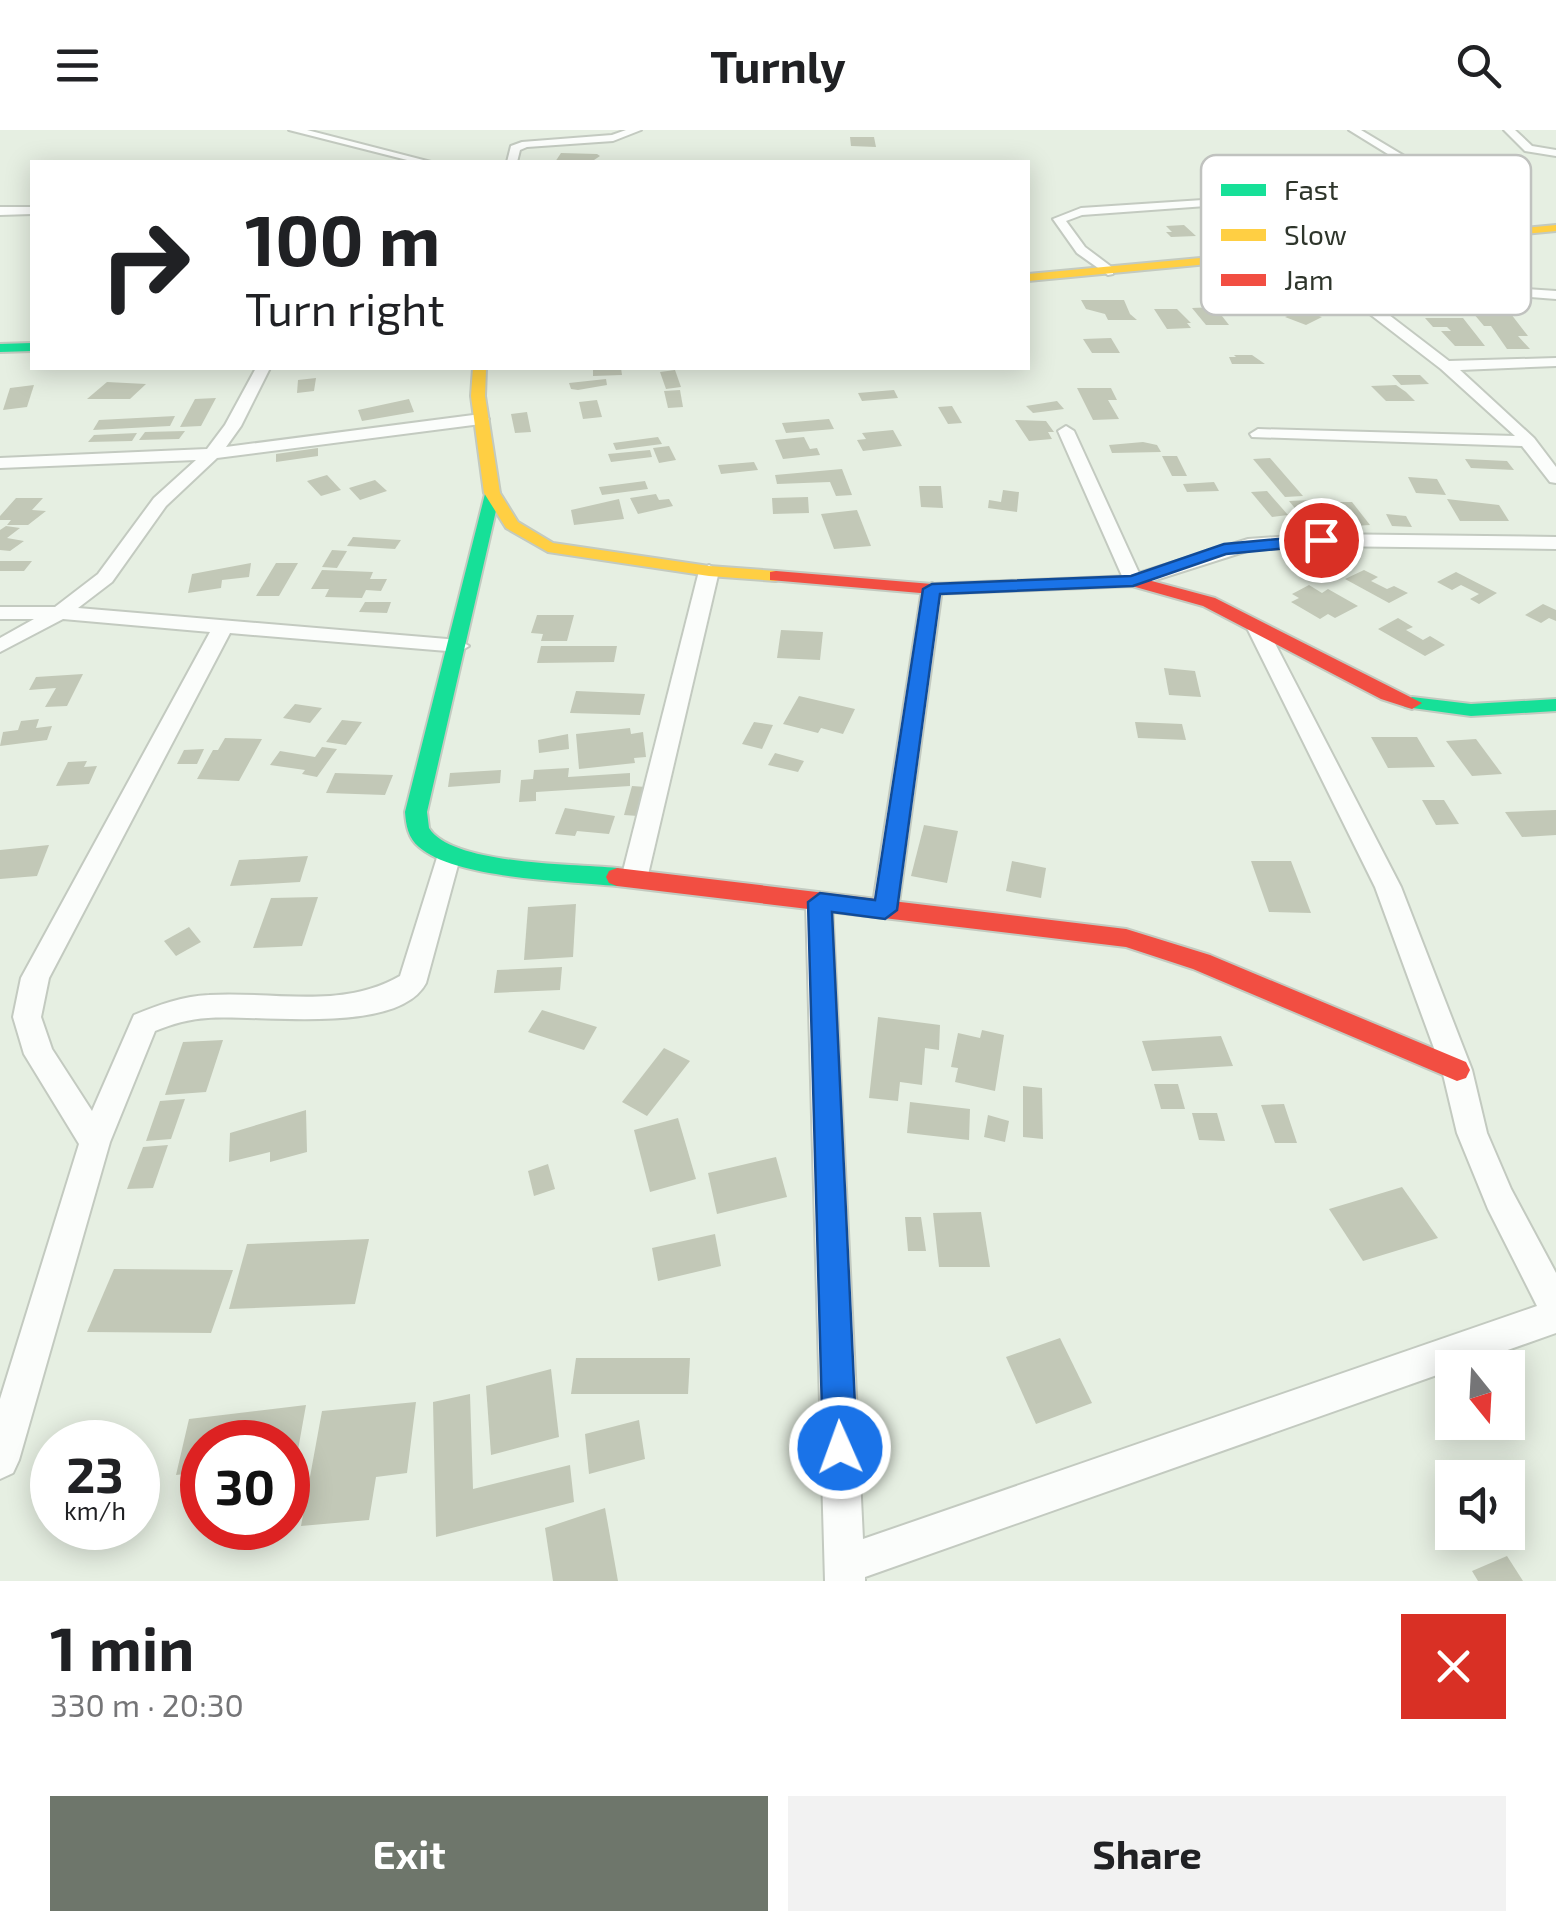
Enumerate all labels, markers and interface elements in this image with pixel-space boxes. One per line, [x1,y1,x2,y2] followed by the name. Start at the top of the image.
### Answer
[50,38,105,93] icon: menu
[710,38,846,92] text: Turnly
[1451,38,1506,93] icon: search
[1201,155,1531,315] legend
[1284,172,1339,206] text: Fast
[245,196,440,280] text: 100 m
[80,200,210,330] icon: right
[1284,217,1347,251] text: Slow
[1284,262,1333,296] text: Jam
[245,281,445,335] text: Turn right
[1279,498,1364,583] pin
[1294,513,1349,568] icon: arrive
[1435,1350,1525,1440] north arrow
[1435,1350,1525,1550] map controls
[788,1396,892,1500] position arrow
[180,1420,310,1550] speed limit sign: 30
[66,1443,124,1503] text: 23
[1435,1460,1525,1550] button: sound
[64,1495,126,1525] text: km/h
[50,1611,194,1683] text: 1 min
[1401,1614,1506,1719] button: close
[50,1685,244,1723] text: 330 m · 20:30
[50,1796,768,1911] button: Exit
[788,1796,1506,1911] button: Share

